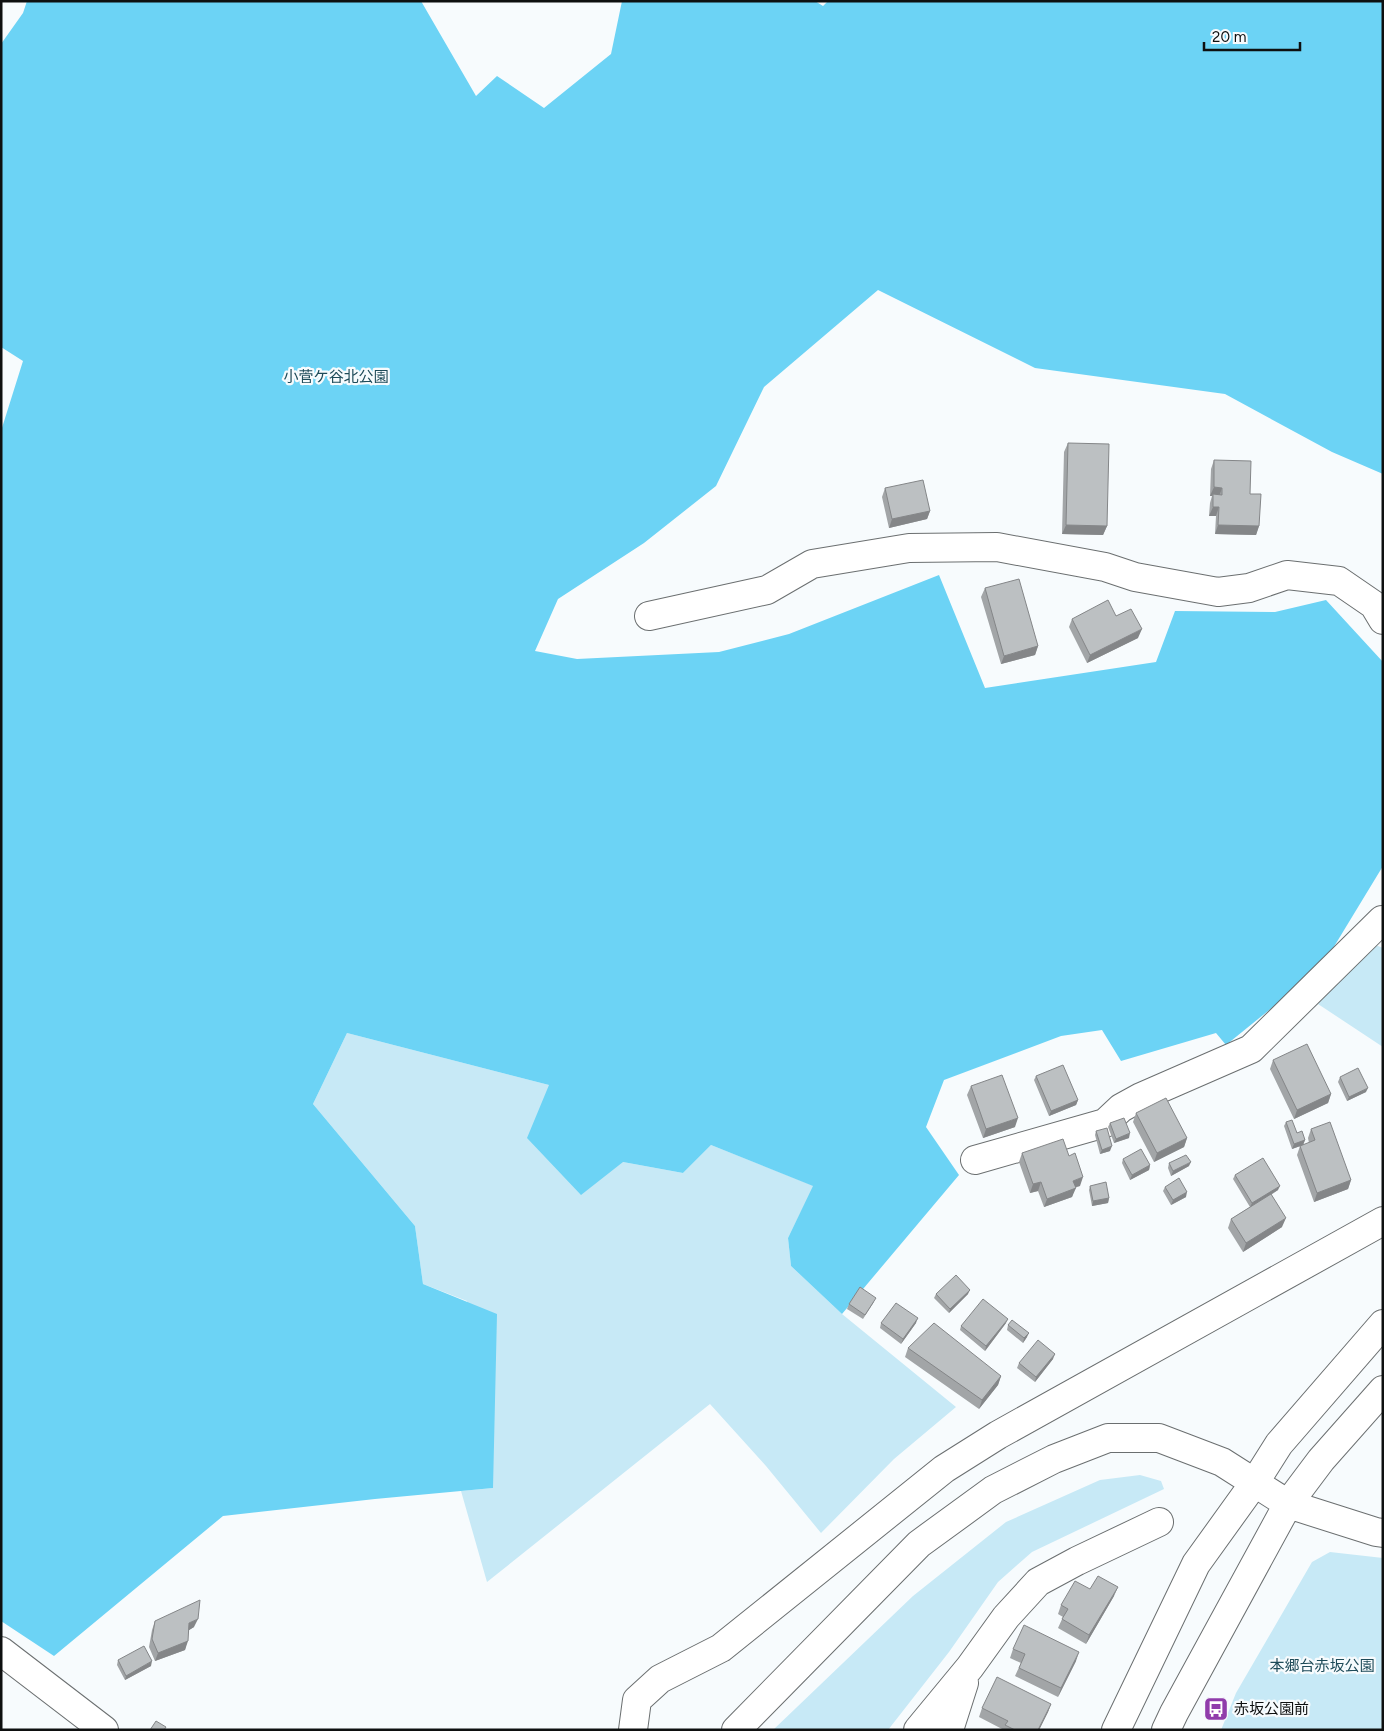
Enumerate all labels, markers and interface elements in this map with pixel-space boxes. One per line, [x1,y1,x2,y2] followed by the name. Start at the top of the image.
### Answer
[1204,20,1300,52] scale bar
[1212,28,1246,46] text: 20 m
[283,368,389,386] park label: 小菅ケ谷北公園
[1269,1657,1375,1675] park label: 本郷台赤坂公園
[1203,1696,1229,1722] bus stop icon: 赤坂公園前
[1234,1700,1309,1718] place label: 赤坂公園前

